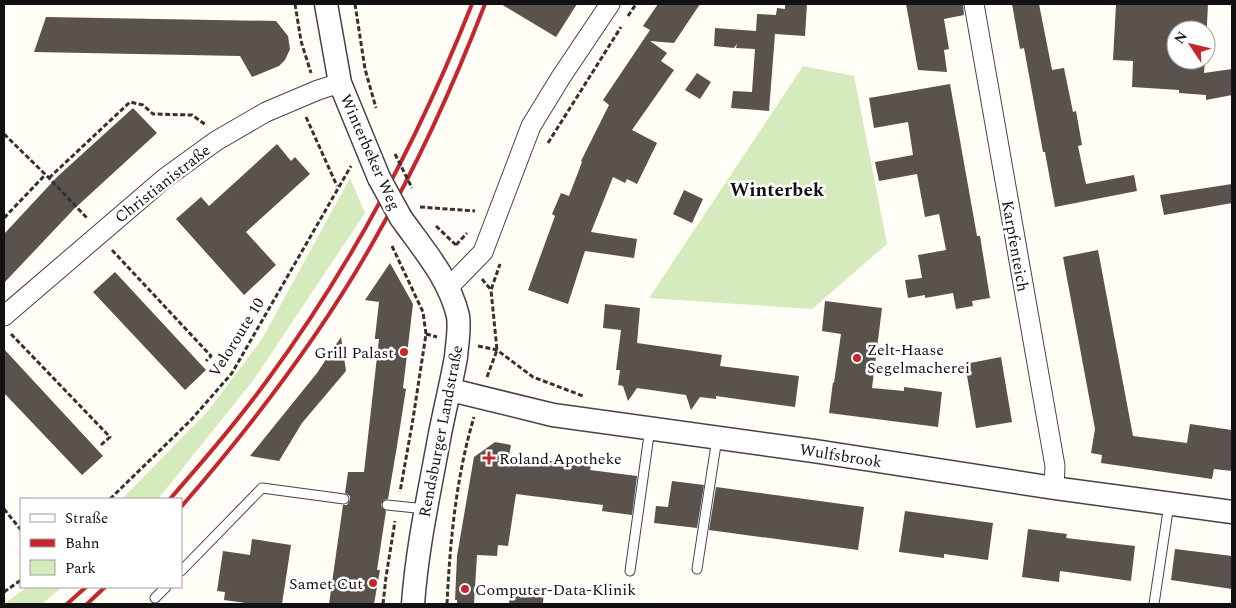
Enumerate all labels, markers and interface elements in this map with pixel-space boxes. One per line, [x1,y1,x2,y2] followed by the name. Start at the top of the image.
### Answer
[1166,20,1216,70] north arrow
[1169,27,1193,49] text: N
[334,90,406,214] street label: Winterbeker Weg
[109,139,216,229] street label: Christianistraße
[730,176,825,205] district label: Winterbek
[995,199,1035,294] street label: Karpfenteich
[203,293,271,382] street label: Veloroute 10
[867,338,970,380] place label: Zelt-Haase Segelmacherei
[314,341,394,365] place label: Grill Palast
[413,343,469,519] street label: Rendsburger Landstraße
[398,346,410,358] marker: Grill Palast
[851,352,863,364] marker: Zelt-Haase Segelmacherei
[798,438,884,474] street label: Wulfsbrook
[499,447,622,471] place label: Roland Apotheke
[483,452,495,464] marker: Roland Apotheke
[20,498,182,588] legend
[65,507,108,530] text: Straße
[65,532,100,555] text: Bahn
[65,557,96,580] text: Park
[289,572,363,596] place label: Samet Cut
[367,577,379,589] marker: Samet Cut
[475,578,636,602] place label: Computer-Data-Klinik
[459,583,471,595] marker: Computer-Data-Klinik

